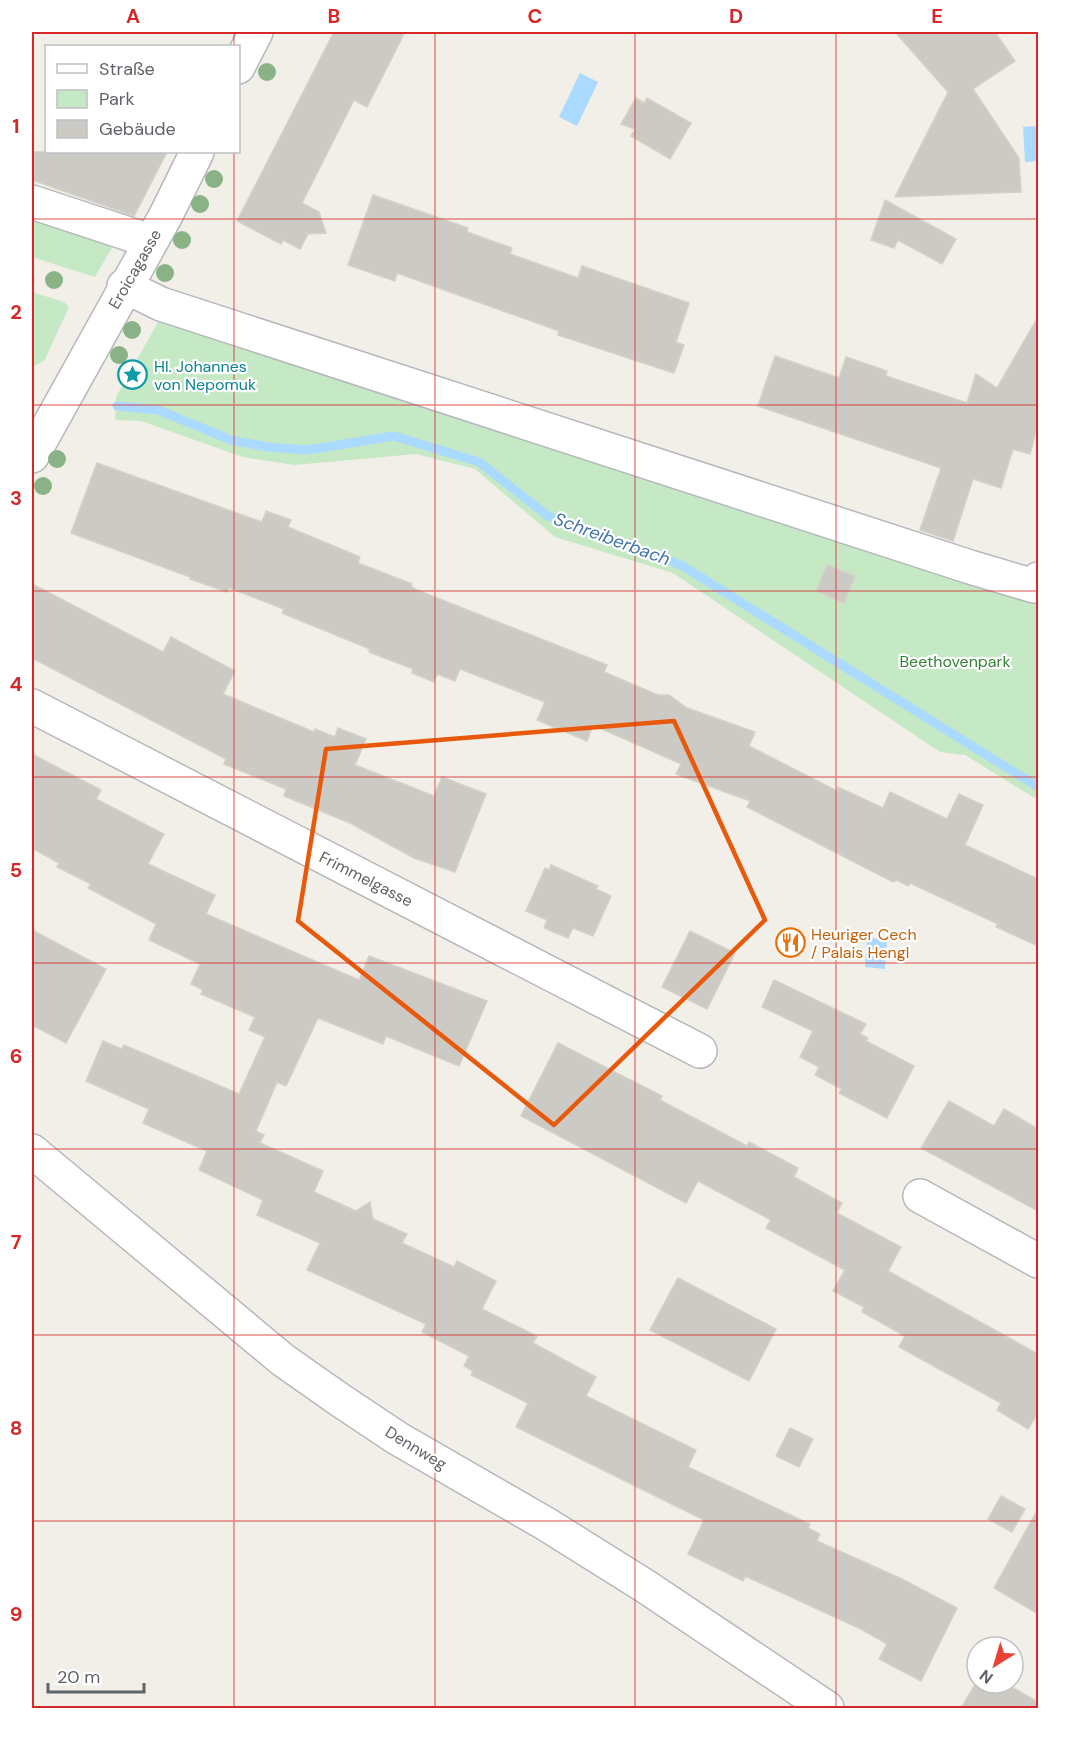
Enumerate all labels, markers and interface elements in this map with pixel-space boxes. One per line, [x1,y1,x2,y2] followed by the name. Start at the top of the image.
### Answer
[126,3,140,29] text: A
[328,3,340,29] text: B
[528,3,542,29] text: C
[729,3,743,29] text: D
[931,3,943,29] text: E
[45,45,240,153] legend
[99,57,155,81] text: Straße
[99,87,135,111] text: Park
[12,113,20,139] text: 1
[99,117,176,141] text: Gebäude
[104,225,166,313] street label: Eroicagasse
[10,299,22,325] text: 2
[154,356,256,395] place label: Hl. Johannes von Nepomuk
[117,359,149,391] place icon: Hl. Johannes von Nepomuk
[10,485,22,511] text: 3
[551,507,673,571] water label: Schreiberbach
[899,651,1011,672] park label: Beethovenpark
[10,671,23,697] text: 4
[316,846,416,912] street label: Frimmelgasse
[10,857,22,883] text: 5
[811,924,917,963] place label: Heuriger Cech / Palais Hengl
[774,927,806,959] restaurant icon: Heuriger Cech / Palais Hengl
[10,1043,22,1069] text: 6
[11,1229,22,1255] text: 7
[10,1415,22,1441] text: 8
[381,1421,451,1475] street label: Dennweg
[10,1601,22,1627] text: 9
[965,1635,1025,1695] north arrow
[48,1656,144,1694] scale bar
[57,1665,100,1689] text: 20 m
[975,1665,997,1688] text: N

